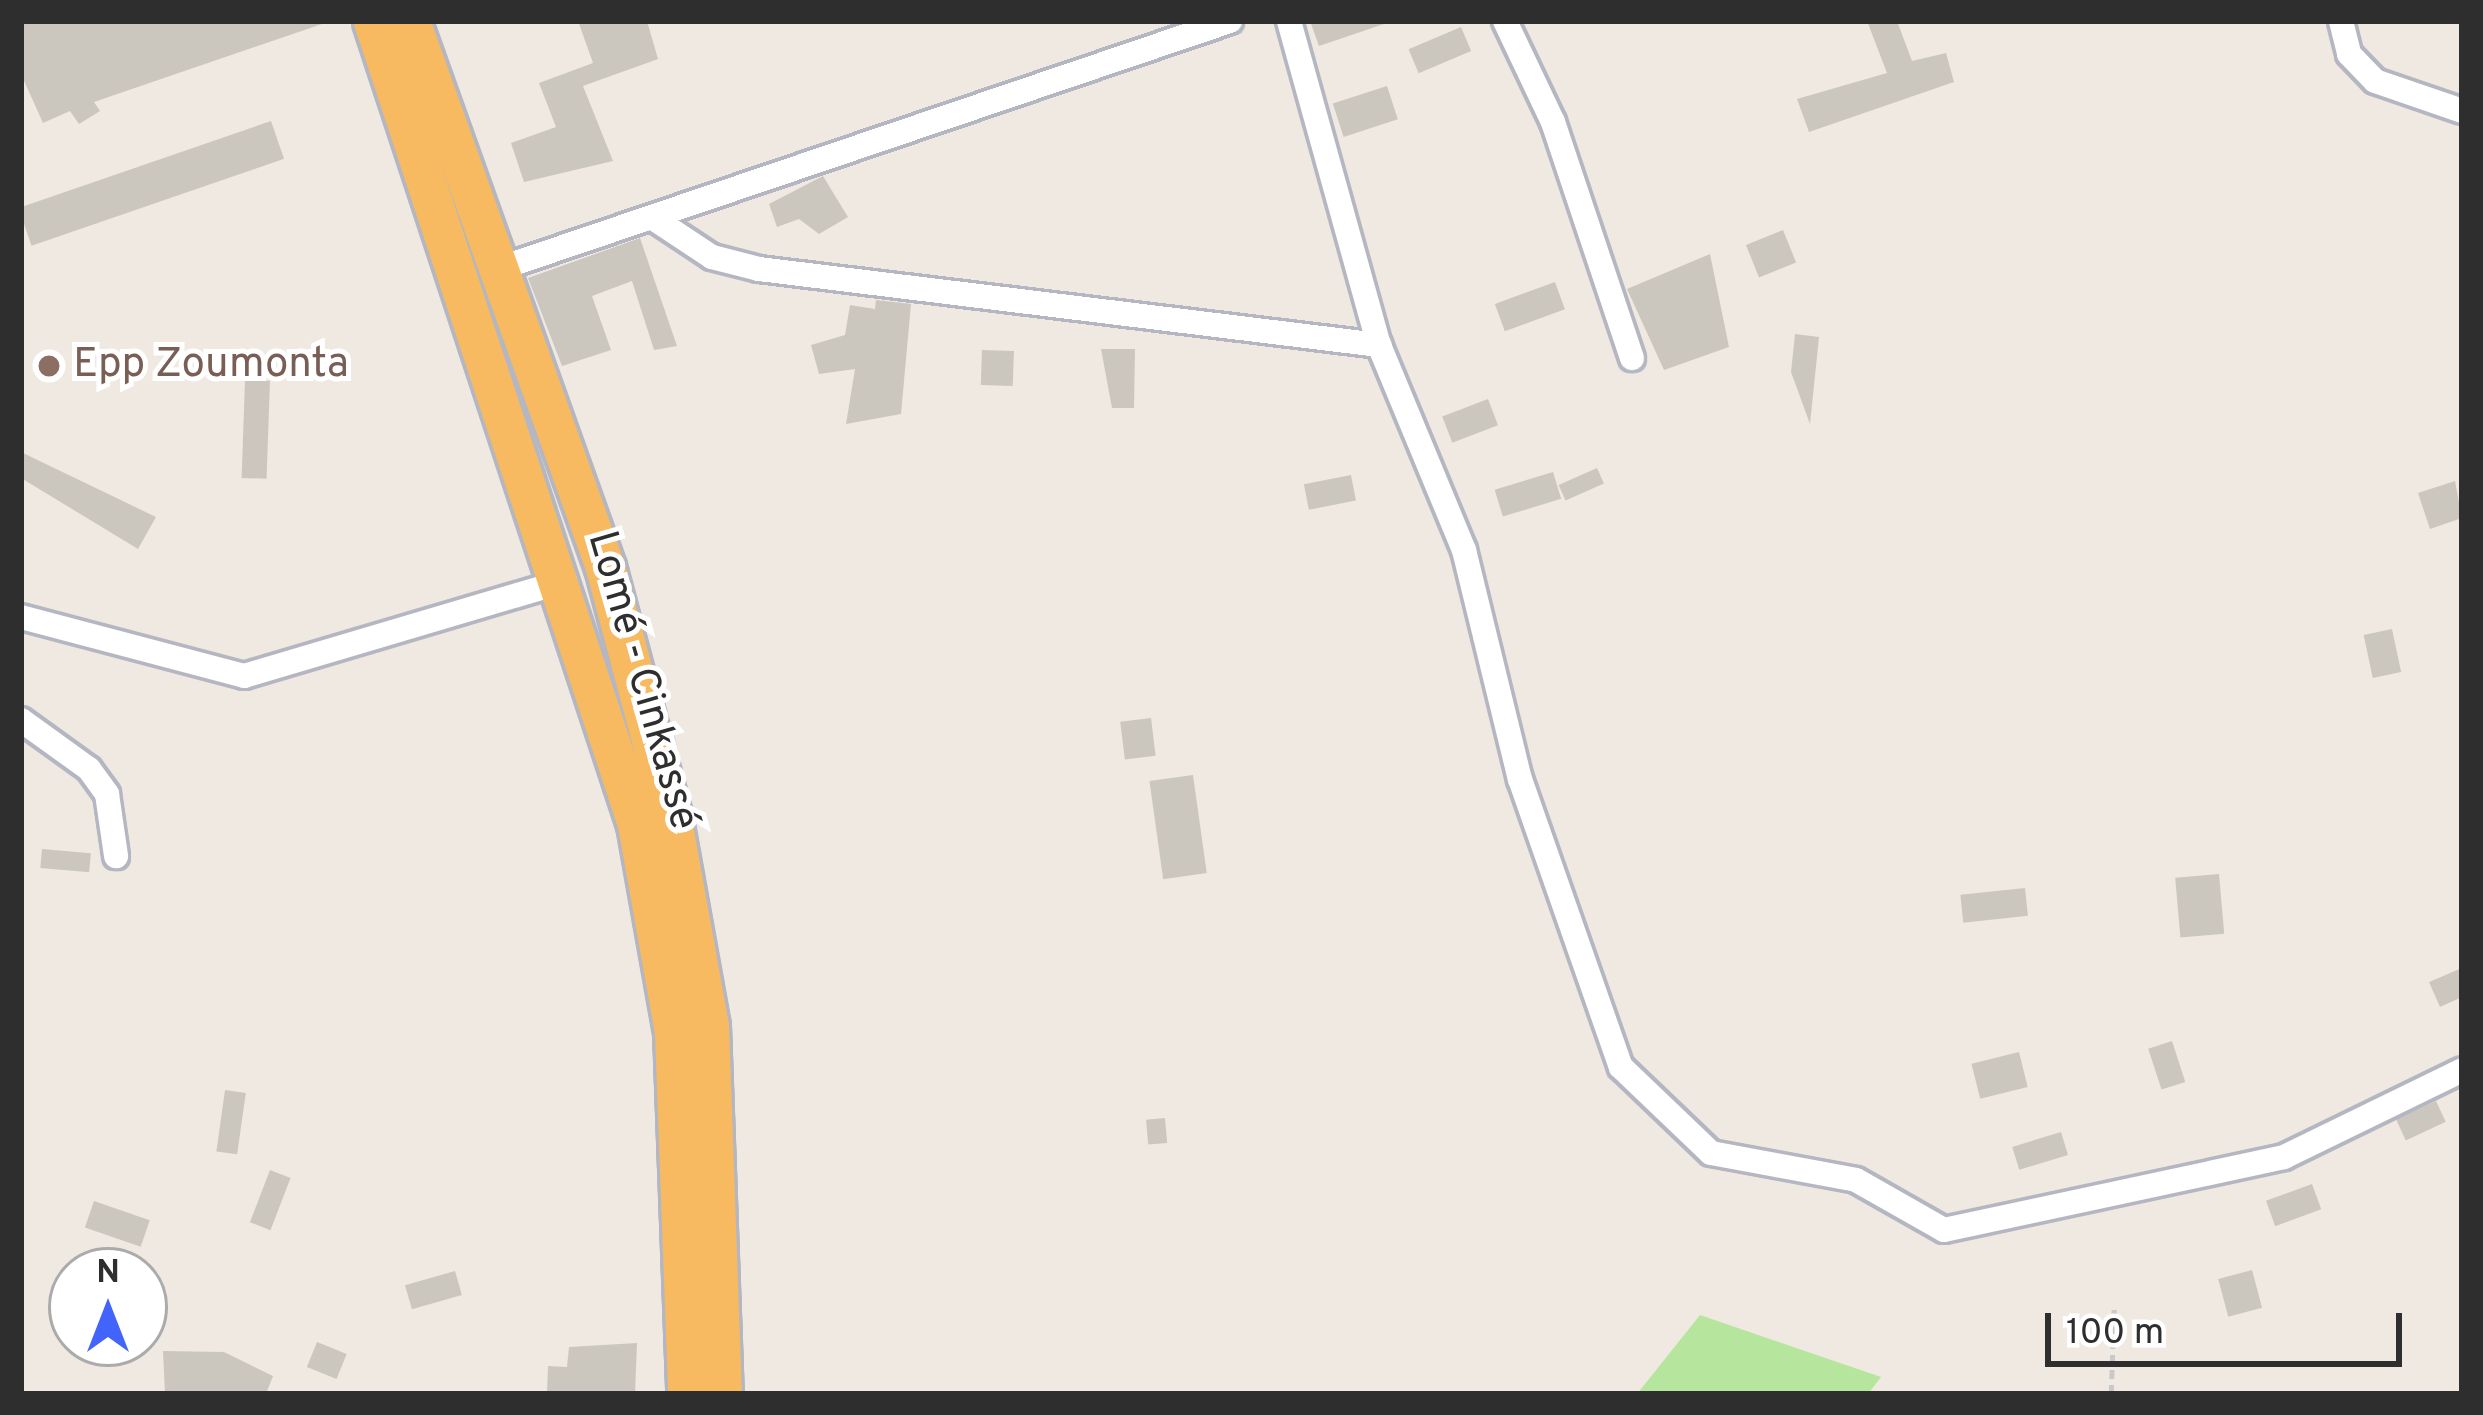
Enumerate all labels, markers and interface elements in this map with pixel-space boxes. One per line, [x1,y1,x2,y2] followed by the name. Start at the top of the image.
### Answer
[73,341,349,391] place label: Epp Zoumonta
[36,353,62,379] marker: Epp Zoumonta
[574,526,708,836] street label: Lomé - Cinkassé
[48,1247,168,1367] north arrow
[96,1253,120,1295] text: N
[2051,1289,2408,1363] scale bar
[2066,1311,2164,1357] text: 100 m

